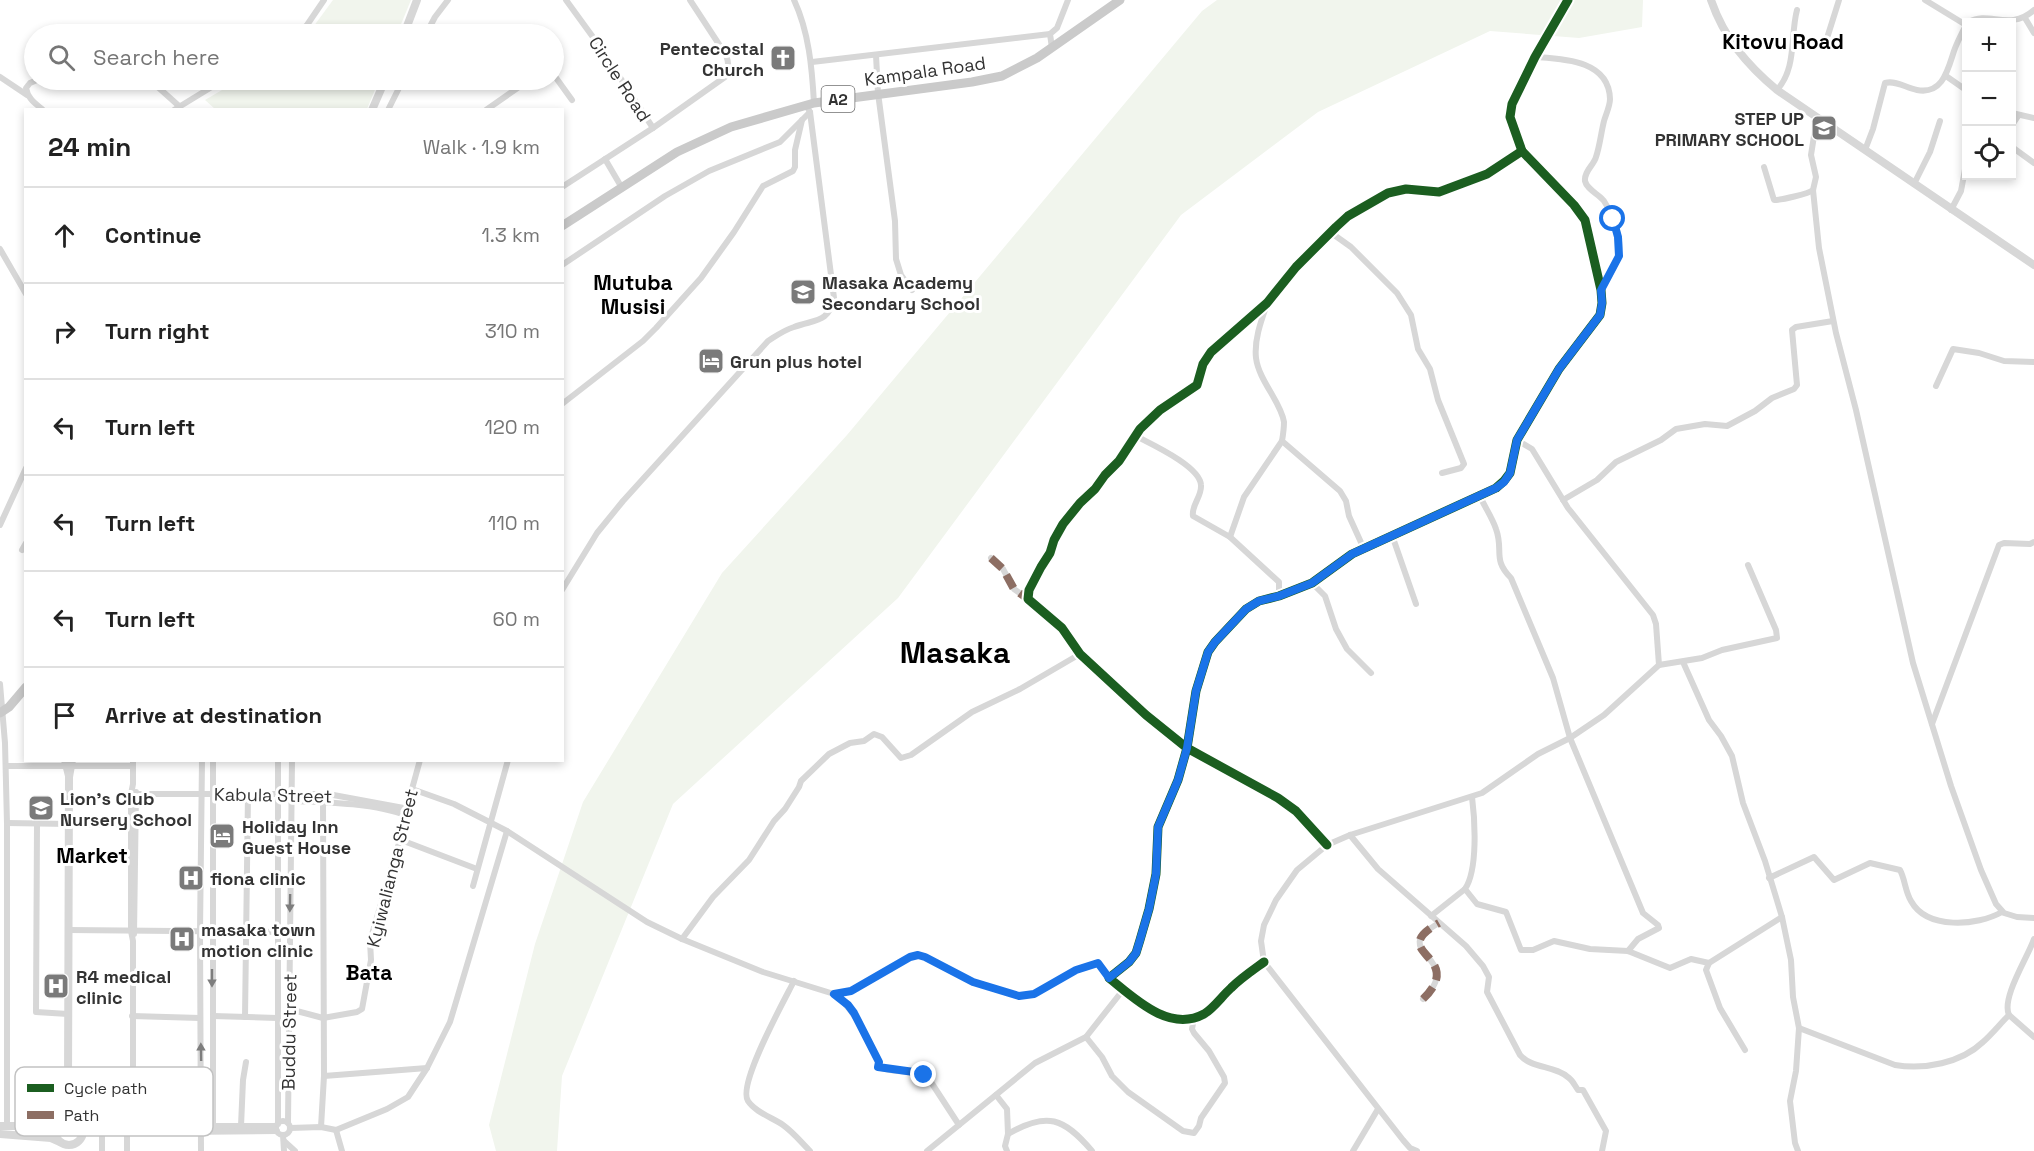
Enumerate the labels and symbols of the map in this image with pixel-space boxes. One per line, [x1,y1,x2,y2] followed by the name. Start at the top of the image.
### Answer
[1722,28,1844,55] district label: Kitovu Road
[584,32,656,126] street label: Circle Road
[660,37,764,81] place label: Pentecostal Church
[768,43,798,73] church icon: Pentecostal Church
[863,51,987,91] street label: Kampala Road
[822,86,854,112] road number: A2
[1655,107,1804,151] place label: STEP UP PRIMARY SCHOOL
[1809,113,1839,143] school or university icon: STEP UP PRIMARY SCHOOL
[1599,205,1625,231] route start
[593,269,673,320] district label: Mutuba Musisi
[822,271,980,315] place label: Masaka Academy Secondary School
[788,277,818,307] school or university icon: Masaka Academy Secondary School
[696,346,726,376] hotel icon: Grun plus hotel
[730,350,862,373] place label: Grun plus hotel
[900,633,1010,672] district label: Masaka
[214,782,332,808] street label: Kabula Street
[361,786,423,950] street label: Kyiwalianga Street
[60,787,192,831] place label: Lion's Club Nursery School
[26,793,56,823] school or university icon: Lion's Club Nursery School
[242,815,351,859] place label: Holiday Inn Guest House
[207,821,237,851] hotel icon: Holiday Inn Guest House
[56,842,128,869] district label: Market
[176,863,206,893] hospital icon: fiona clinic
[210,867,306,890] place label: fiona clinic
[285,893,295,912] one-way arrow
[201,918,315,962] place label: masaka town motion clinic
[167,924,197,954] hospital icon: masaka town motion clinic
[345,959,393,986] district label: Bata
[76,965,171,1009] place label: R4 medical clinic
[207,969,217,988] one-way arrow
[41,971,71,1001] hospital icon: R4 medical clinic
[276,973,302,1091] street label: Buddu Street
[196,1042,205,1061] one-way arrow
[910,1061,936,1087] route end
[15,1067,213,1136] legend
[64,1078,147,1099] text: Cycle path
[64,1105,99,1126] text: Path

